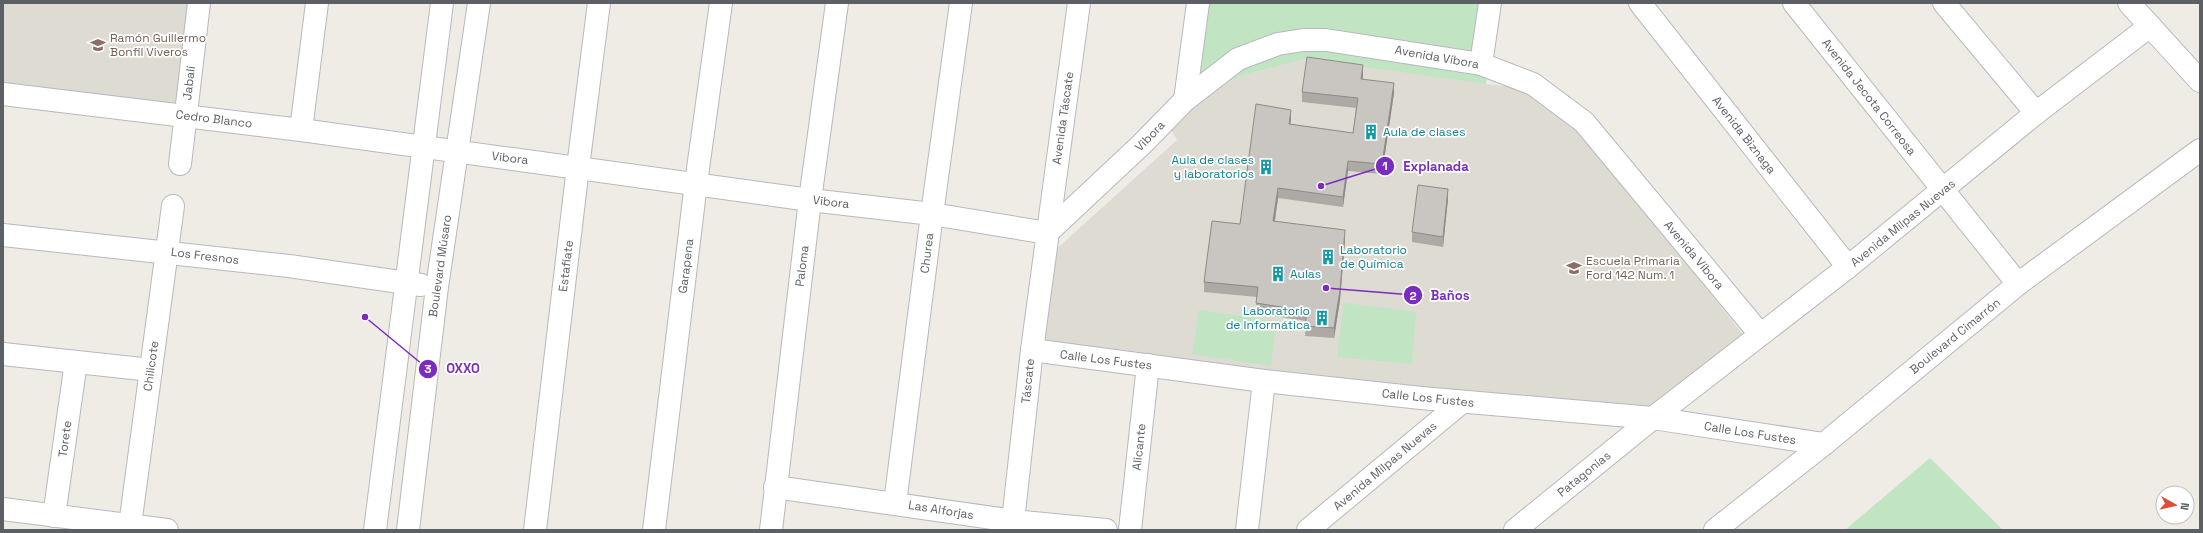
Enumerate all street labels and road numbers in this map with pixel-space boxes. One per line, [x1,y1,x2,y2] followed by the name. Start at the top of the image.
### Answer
[1818,35,1920,159] street label: Avenida Jecota Correosa
[1394,42,1480,72] street label: Avenida Víbora
[179,65,199,101] street label: Jabalí
[1049,71,1077,165] street label: Avenida Táscate
[1709,93,1779,177] street label: Avenida Biznaga
[175,106,253,132] street label: Cedro Blanco
[1131,117,1169,155] street label: Vibora
[491,148,529,168] street label: Vibora
[1847,176,1959,270] street label: Avenida Milpas Nuevas
[812,192,850,212] street label: Vibora
[425,214,455,318] street label: Boulevard Músaro
[1660,217,1728,293] street label: Avenida Víbora
[917,232,937,274] street label: Churea
[675,238,697,294] street label: Garapena
[555,239,577,293] street label: Estafiate
[170,244,240,268] street label: Los Fresnos
[792,244,812,288] street label: Paloma
[1906,294,2004,378] street label: Boulevard Cimarrón
[140,340,162,392] street label: Chilicote
[1059,346,1153,374] street label: Calle Los Fustes
[1018,358,1038,404] street label: Táscate
[1381,385,1475,411] street label: Calle Los Fustes
[1330,418,1440,514] street label: Avenida Milpas Nuevas
[1703,418,1797,448] street label: Calle Los Fustes
[55,420,75,458] street label: Torete
[1129,423,1149,471] street label: Alicante
[1554,448,1614,500] street label: Patagonias
[907,497,975,523] street label: Las Alforjas

